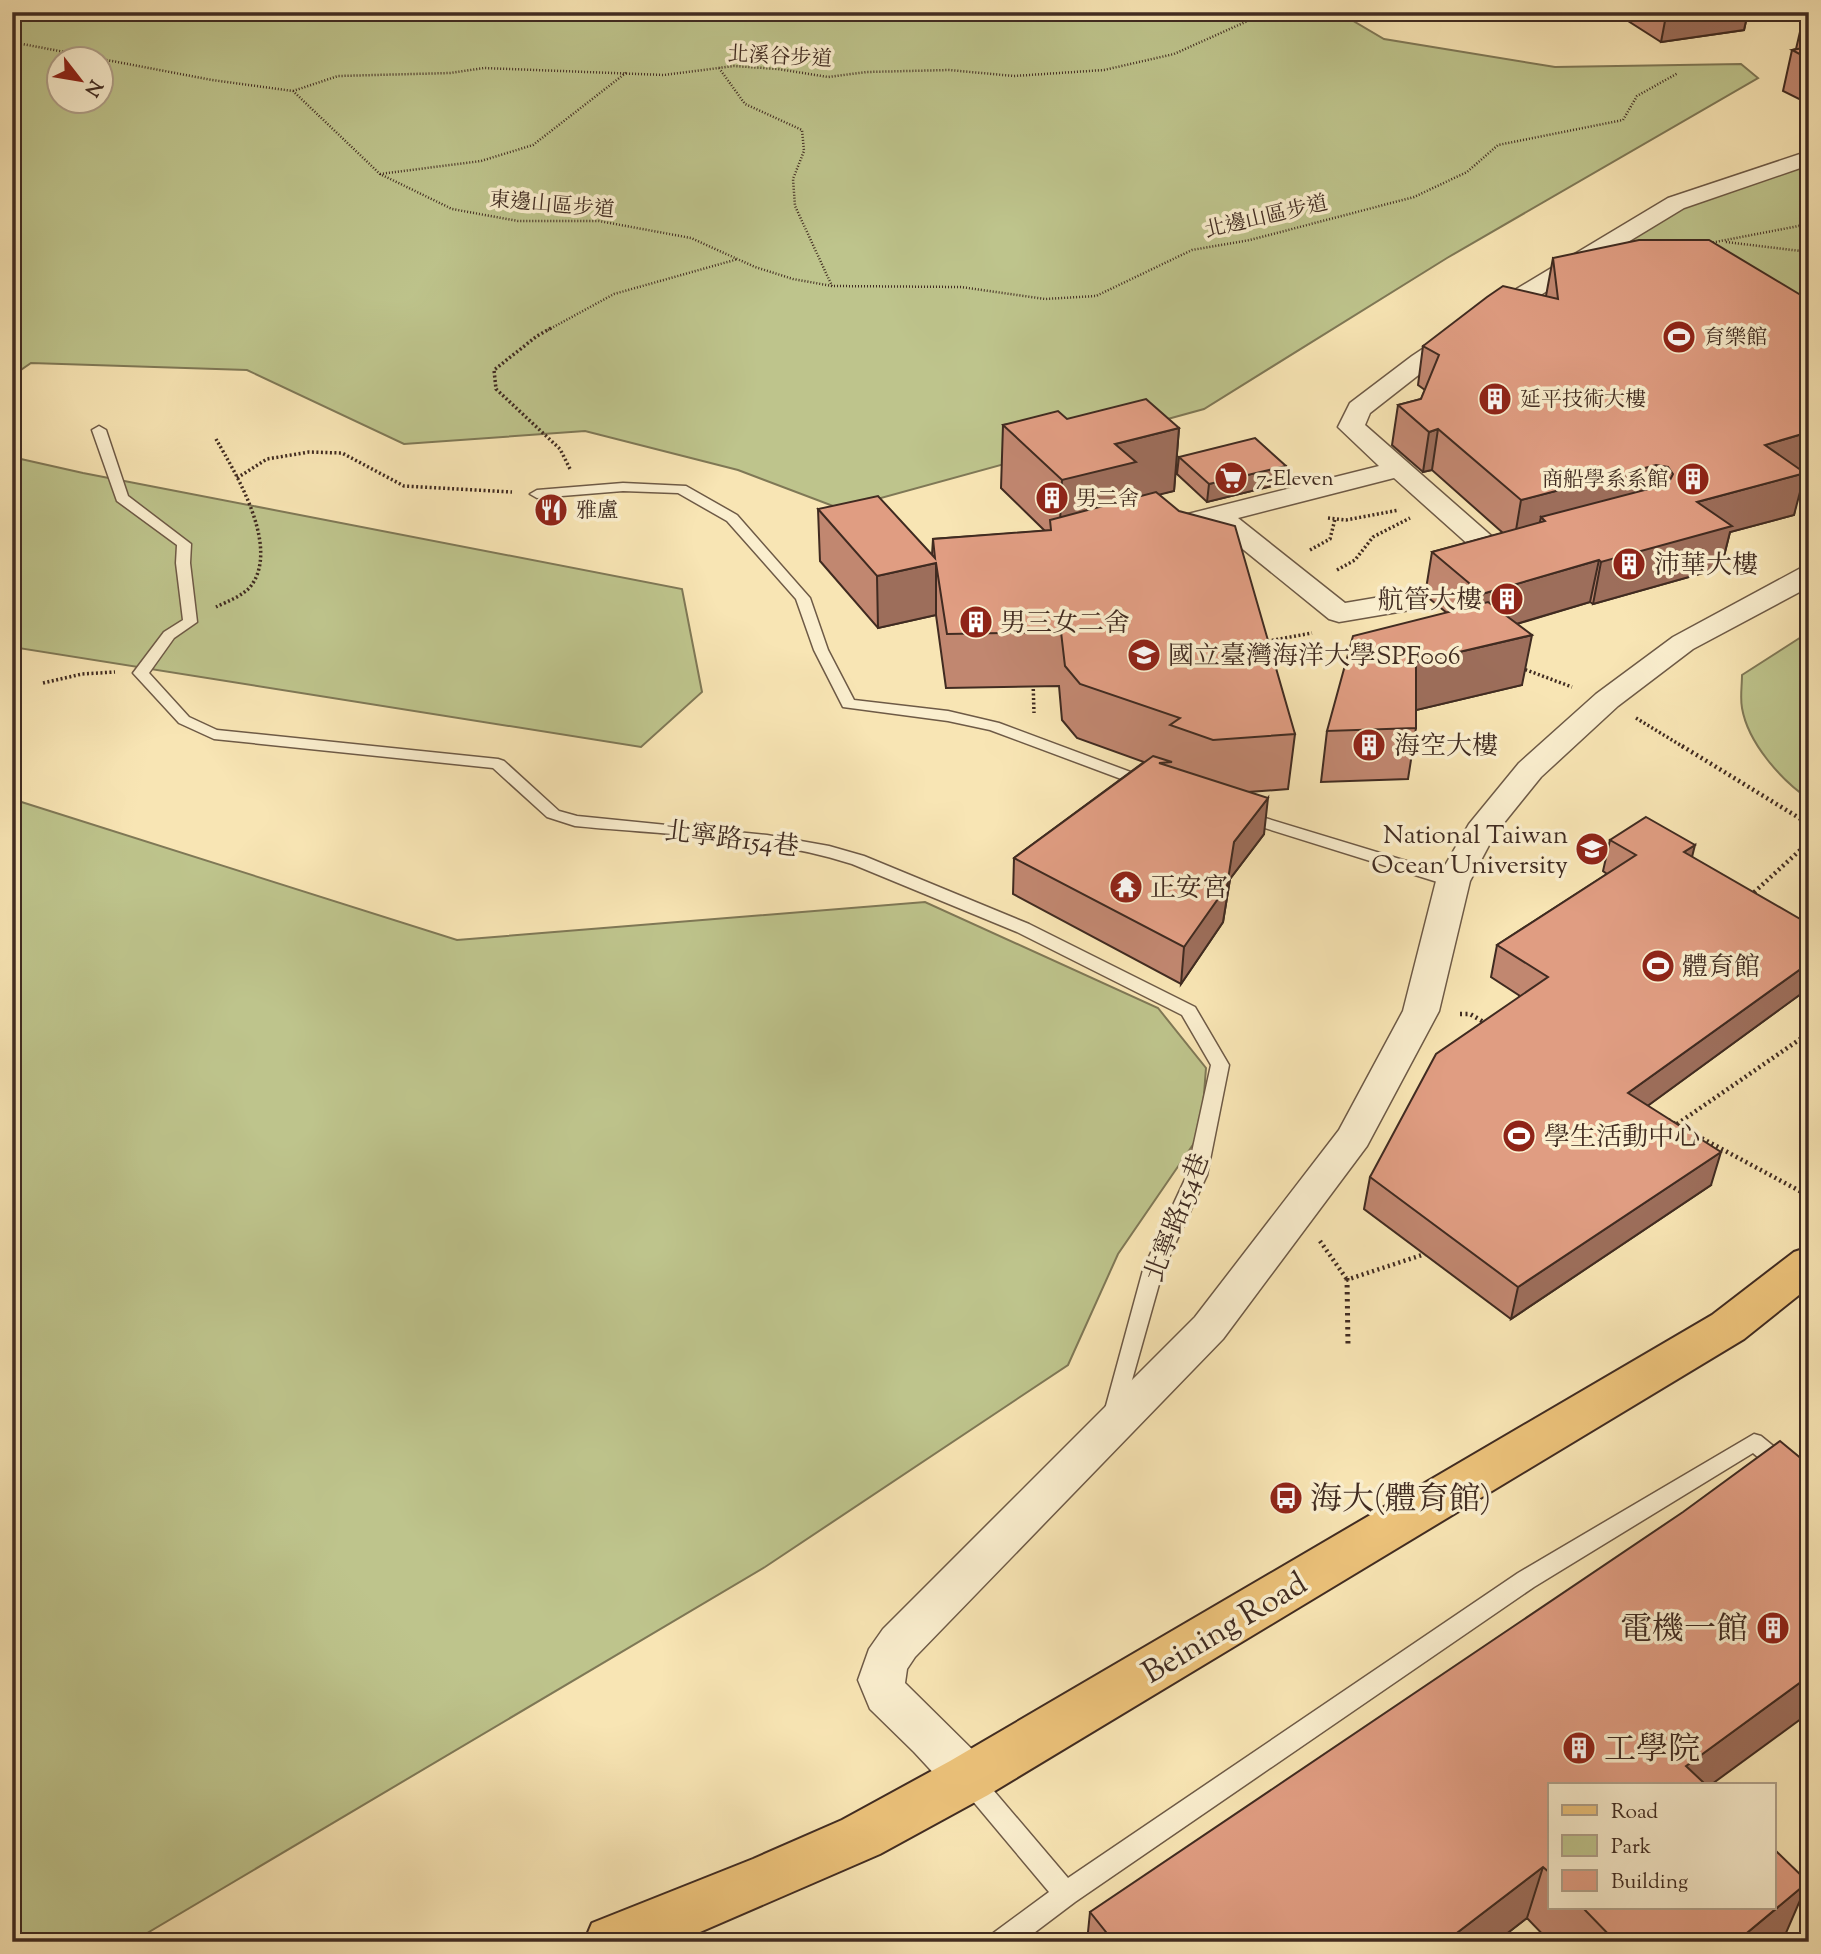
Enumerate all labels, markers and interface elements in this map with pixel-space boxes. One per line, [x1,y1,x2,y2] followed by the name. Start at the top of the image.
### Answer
[727,40,833,76] street label: 北溪谷步道
[46,46,116,116] north arrow
[77,74,108,101] text: N
[488,186,616,226] street label: 東邊山區步道
[1202,189,1331,247] street label: 北邊山區步道
[1660,318,1698,356] sports icon: 育樂館
[1704,324,1767,354] place label: 育樂館
[1476,380,1514,418] building icon: 延平技術大樓
[1520,386,1646,416] place label: 延平技術大樓
[1212,459,1250,497] supermarket icon: 7-Eleven
[1674,460,1712,498] building icon: 商船學系系館
[1256,465,1334,495] place label: 7-Eleven
[1542,466,1668,496] place label: 商船學系系館
[1033,479,1071,517] building icon: 男二舍
[1076,485,1139,515] place label: 男二舍
[532,491,570,529] restaurant icon: 雅盧
[576,497,618,527] place label: 雅盧
[1610,545,1648,583] building icon: 沛華大樓
[1654,548,1758,585] place label: 沛華大樓
[1488,580,1526,618] building icon: 航管大樓
[1378,583,1482,620] place label: 航管大樓
[957,603,995,641] building icon: 男三女二舍
[1000,606,1130,643] place label: 男三女二舍
[1125,636,1163,674] school or university icon: 國立臺灣海洋大學SPF006
[1168,639,1461,676] place label: 國立臺灣海洋大學SPF006
[1350,726,1388,764] building icon: 海空大樓
[1394,729,1498,766] place label: 海空大樓
[663,814,801,867] street label: 北寧路154巷
[1371,818,1568,885] place label: National Taiwan Ocean University
[1573,830,1611,868] school or university icon: National Taiwan Ocean University
[1107,868,1145,906] temple icon: 正安宮
[1150,871,1228,908] place label: 正安宮
[1639,947,1677,985] sports icon: 體育館
[1682,950,1760,987] place label: 體育館
[1500,1117,1538,1155] sports icon: 學生活動中心
[1544,1120,1700,1157] place label: 學生活動中心
[1137,1148,1220,1287] street label: 北寧路154巷
[1310,1478,1491,1524] place label: 海大(體育館)
[1267,1479,1305,1517] bus stop icon: 海大(體育館)
[1134,1562,1317,1697] street label: Beining Road
[1620,1608,1748,1654] place label: 電機一館
[1754,1609,1792,1647] building icon: 電機一館
[1604,1728,1700,1774] place label: 工學院
[1560,1729,1598,1767] building icon: 工學院
[1548,1783,1776,1909] legend
[1611,1798,1658,1828] text: Road
[1611,1833,1652,1863] text: Park
[1611,1868,1688,1898] text: Building

